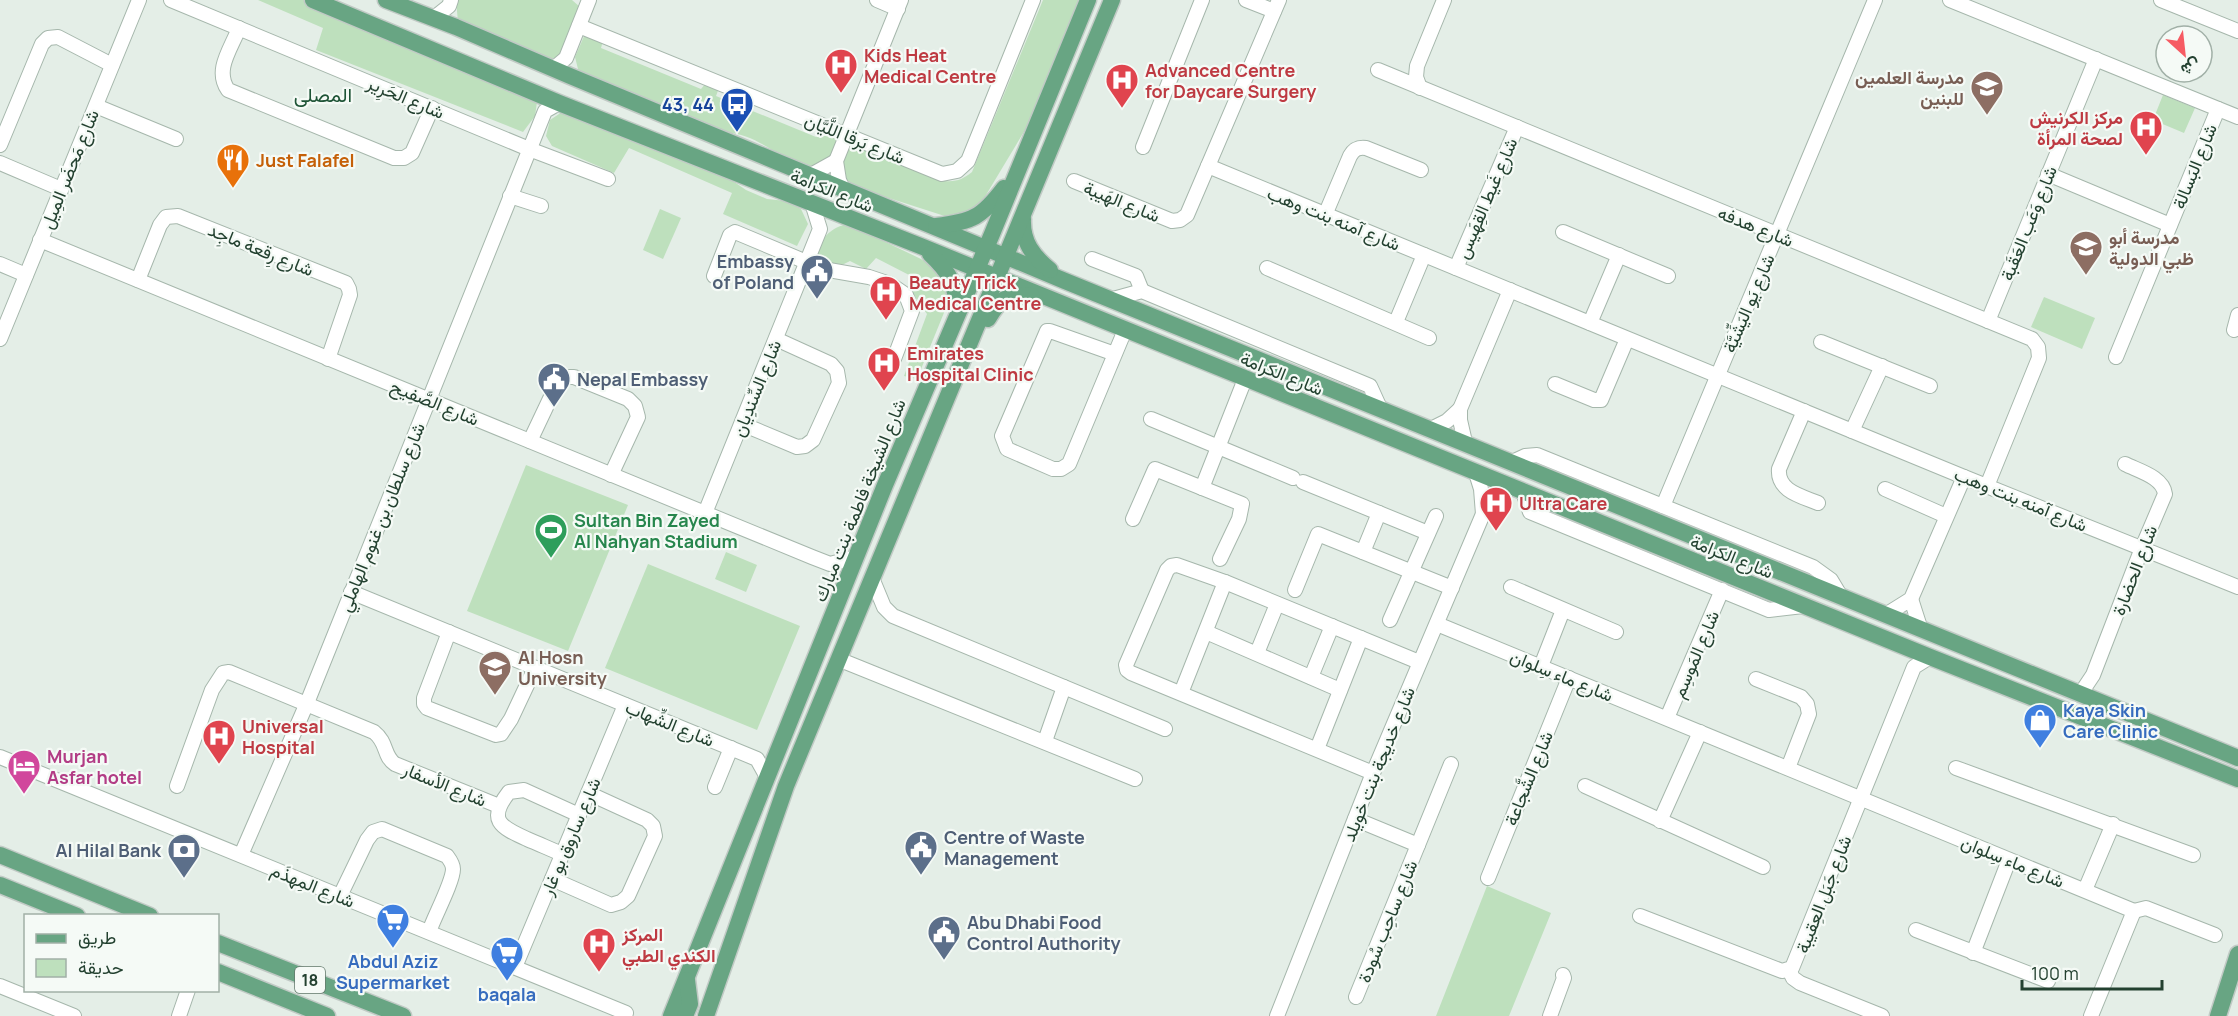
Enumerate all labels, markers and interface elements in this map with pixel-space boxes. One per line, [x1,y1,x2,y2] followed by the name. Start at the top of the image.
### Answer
[2154,24,2214,84] north arrow
[864,43,997,88] place label: Kids Heat Medical Centre
[823,47,859,94] hospital icon: Kids Heat Medical Centre
[2177,53,2204,82] text: ش
[1145,58,1316,103] place label: Advanced Centre for Daycare Surgery
[1104,62,1140,109] hospital icon: Advanced Centre for Daycare Surgery
[1855,65,1964,110] place label: مدرسة العلمين للبنين
[1969,69,2005,116] school or university icon: مدرسة العلمين للبنين
[362,70,448,127] street label: شارع الحَرِير
[294,81,352,108] district label: المصلى
[719,86,755,133] bus stop icon: 43, 44
[662,92,714,116] place label: 43, 44
[2029,105,2123,150] place label: مركز الكرنيش لصحة المرأة
[34,106,105,233] street label: شارع مَحضَر المِيل
[801,106,909,170] street label: شارع بَرقا اللَّيَّان
[2128,109,2164,156] hospital icon: مركز الكرنيش لصحة المرأة
[2166,120,2223,213] street label: شارع البَسالة
[1450,134,1523,263] street label: شارع غَيط القِهَيس
[215,142,251,189] restaurant icon: Just Falafel
[256,148,355,172] place label: Just Falafel
[1994,162,2063,284] street label: شارع وَعَب العَقَبة
[787,163,877,218] street label: شارع الكرامة
[1080,175,1164,228] street label: شارع الهَيبة
[1264,180,1404,257] street label: شارع آمنه بنت وهب
[1714,200,1797,253] street label: شارع هدفه
[203,217,317,284] street label: شارع رِقعة ماجِد
[2109,225,2194,274] place label: مدرسة أبو ظبي الدولية
[2068,229,2104,276] school or university icon: مدرسة أبو ظبي الدولية
[712,249,794,294] place label: Embassy of Poland
[1716,250,1780,356] street label: شارع يَو اليَشِّيَّة
[799,253,835,300] public building icon: Embassy of Poland
[909,270,1042,315] place label: Beauty Trick Medical Centre
[868,274,904,321] hospital icon: Beauty Trick Medical Centre
[726,336,787,440] street label: شارع السِّندِيان
[907,341,1034,386] place label: Emirates Hospital Clinic
[866,345,902,392] hospital icon: Emirates Hospital Clinic
[1237,346,1327,401] street label: شارع الكرامة
[536,361,572,408] public building icon: Nepal Embassy
[577,367,708,391] place label: Nepal Embassy
[387,373,483,432] street label: شارع الصَّفِيح
[807,395,912,605] street label: شارع الشيخة فاطمة بنت مبارك
[332,419,434,617] street label: شارع سلطان بن غنوم الهاملي
[1951,461,2091,538] street label: شارع آمنه بنت وهب
[1478,485,1514,532] hospital icon: Ultra Care
[1519,491,1607,515] place label: Ultra Care
[574,508,738,553] place label: Sultan Bin Zayed Al Nahyan Stadium
[533,512,569,559] sports icon: Sultan Bin Zayed Al Nahyan Stadium
[2106,521,2163,619] street label: شارع الحضارة
[1687,529,1777,584] street label: شارع الكرامة
[1666,606,1725,702] street label: شارع المَوسِم
[1506,643,1617,708] street label: شارع ماء سِلوان
[518,645,607,690] place label: Al Hosn University
[477,649,513,696] school or university icon: Al Hosn University
[1336,683,1421,845] street label: شارع خديجة بنت خويلد
[622,694,718,753] street label: شارع الشِّهاب
[2063,698,2158,743] place label: Kaya Skin Care Clinic
[2022,702,2058,749] shop icon: Kaya Skin Care Clinic
[242,714,324,759] place label: Universal Hospital
[201,718,237,765] hospital icon: Universal Hospital
[1498,727,1559,829] street label: شارع الشَّجاعة
[47,744,142,789] place label: Murjan Asfar hotel
[6,748,42,795] hotel icon: Murjan Asfar hotel
[398,756,490,813] street label: شارع الأسفار
[534,773,607,900] street label: شارع ساروق بو غار
[944,825,1085,870] place label: Centre of Waste Management
[903,829,939,876] public building icon: Centre of Waste Management
[1957,829,2068,894] street label: شارع ماء سِلوان
[166,832,202,879] bank icon: Al Hilal Bank
[1789,832,1857,957] street label: شارع جَبَل العِقيبة
[56,838,162,862] place label: Al Hilal Bank
[1351,856,1423,986] street label: شارع ساحِب سُودة
[267,857,359,914] street label: شارع المِهذَم
[375,902,411,949] supermarket icon: Abdul Aziz Supermarket
[967,910,1121,955] place label: Abu Dhabi Food Control Authority
[24,914,219,992] legend
[926,914,962,961] public building icon: Abu Dhabi Food Control Authority
[621,922,716,971] place label: المركز الكندي الطبي
[78,925,116,949] text: طريق
[581,926,617,973] hospital icon: المركز الكندي الطبي
[489,935,525,982] supermarket icon: baqala
[336,949,450,994] place label: Abdul Aziz Supermarket
[2022,953,2162,991] scale bar
[78,955,124,979] text: حديقة
[2031,961,2079,985] text: 100 m
[295,967,325,993] road number: 18
[478,982,536,1006] place label: baqala

